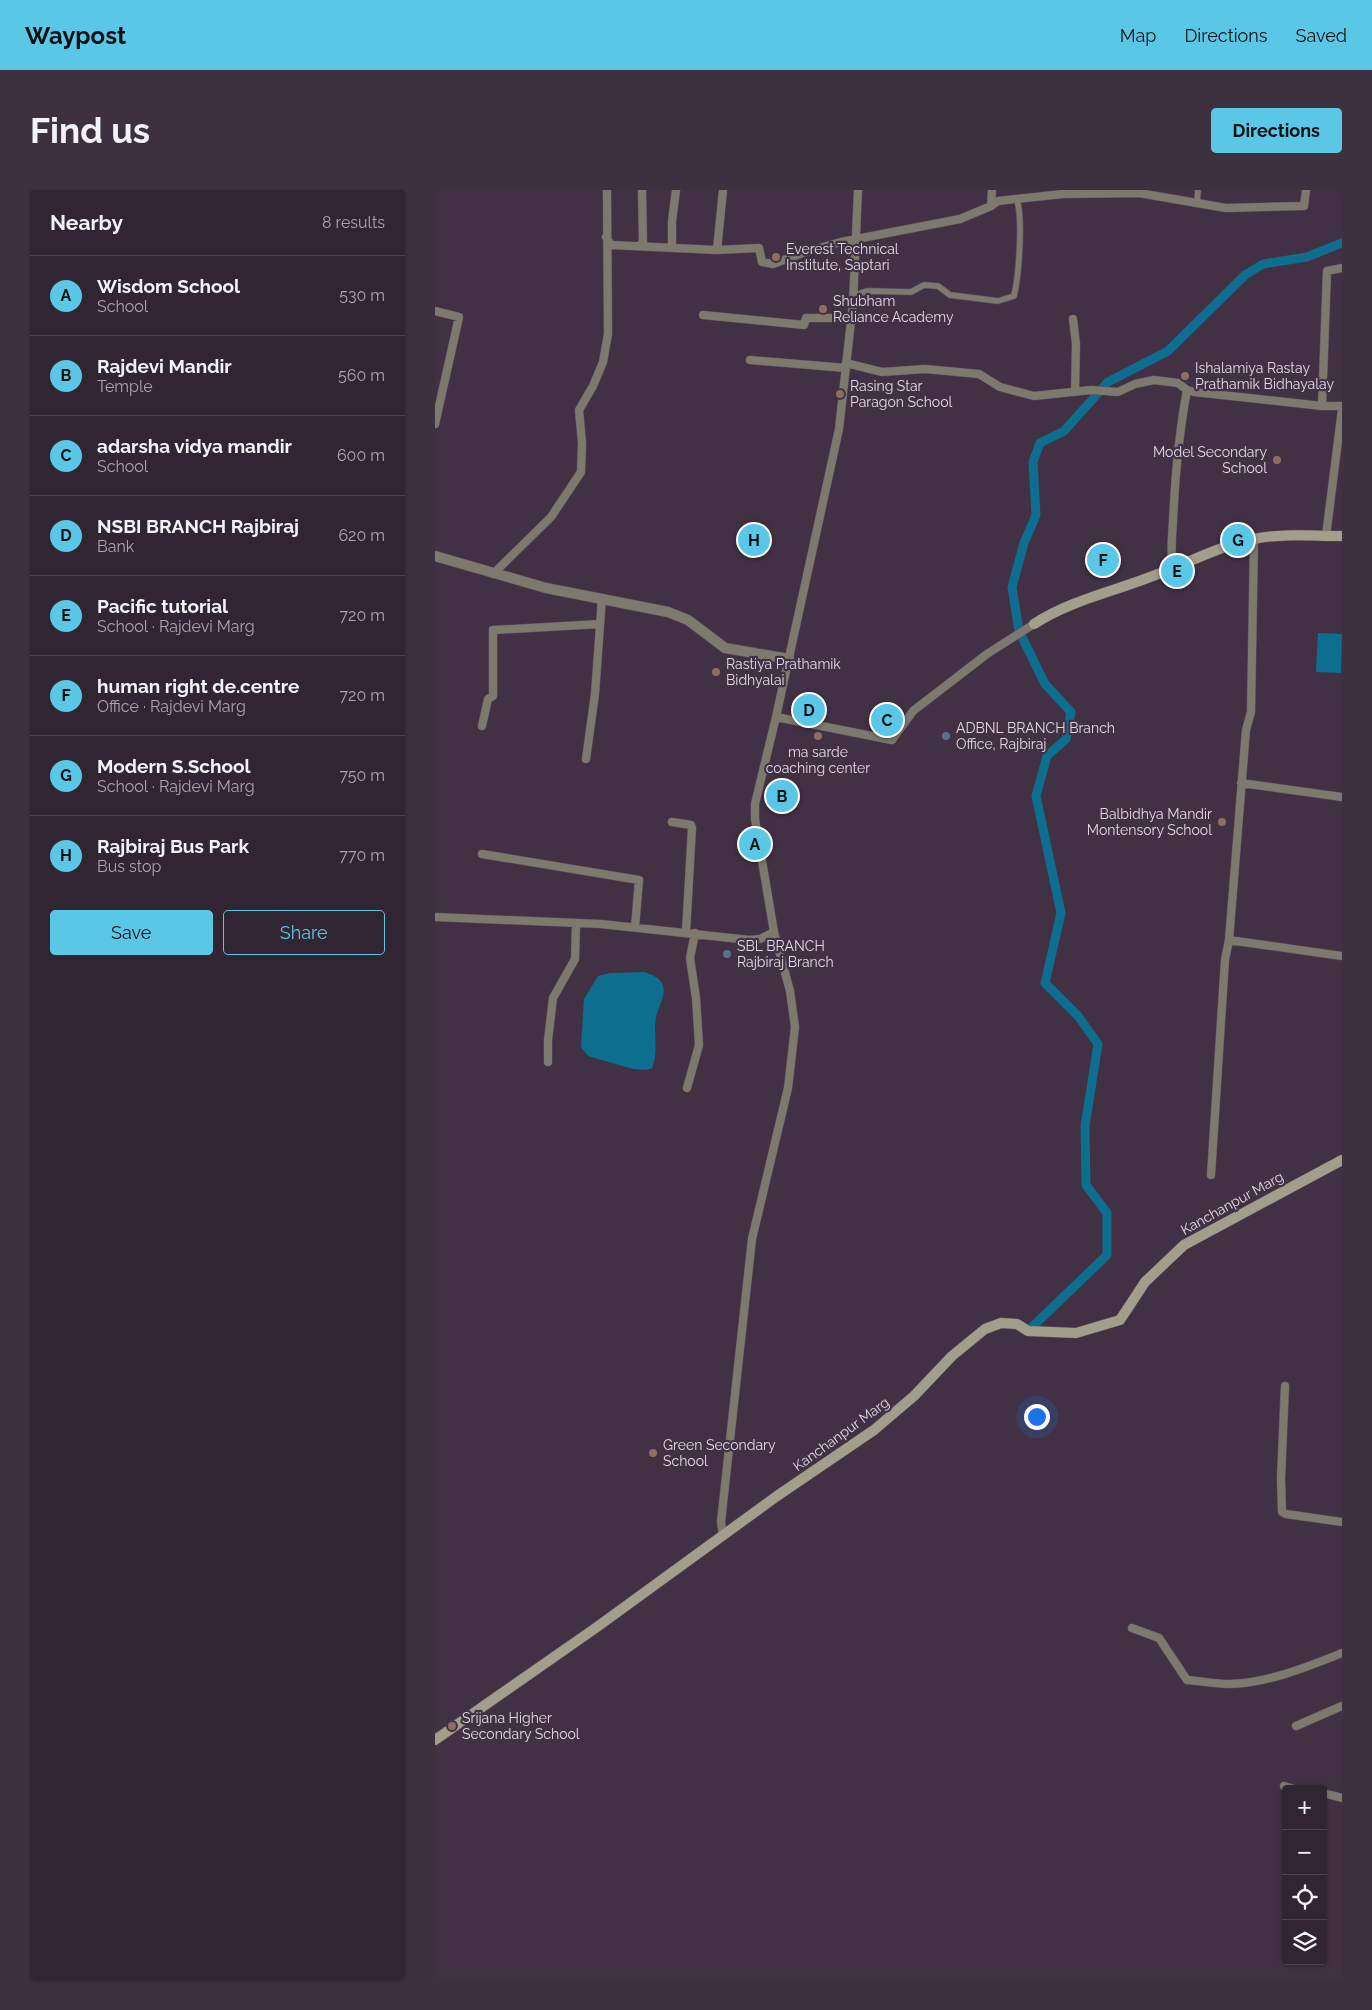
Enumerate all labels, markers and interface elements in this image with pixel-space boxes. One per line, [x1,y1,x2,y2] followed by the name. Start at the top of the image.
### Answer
[25,21,126,50] text: Waypost
[1120,25,1156,46] text: Map
[1184,25,1268,46] text: Directions
[1296,25,1347,46] text: Saved
[1211,108,1342,153] button: Directions
[30,110,150,151] text: Find us
[50,210,123,235] text: Nearby
[322,213,385,232] text: 8 results
[786,241,899,273] place label: Everest Technical Institute, Saptari
[770,251,782,263] marker: Everest Technical Institute, Saptari
[97,275,240,297] text: Wisdom School
[61,286,71,305] text: A
[339,286,385,305] text: 530 m
[833,293,954,325] place label: Shubham Reliance Academy
[97,297,148,316] text: School
[817,303,829,315] marker: Shubham Reliance Academy
[97,355,232,377] text: Rajdevi Mandir
[1195,360,1334,392] place label: Ishalamiya Rastay Prathamik Bidhayalay
[61,366,71,385] text: B
[338,366,385,385] text: 560 m
[1179,370,1191,382] marker: Ishalamiya Rastay Prathamik Bidhayalay
[97,377,153,396] text: Temple
[850,378,952,410] place label: Rasing Star Paragon School
[834,388,846,400] marker: Rasing Star Paragon School
[97,435,292,457] text: adarsha vidya mandir
[1153,444,1267,476] place label: Model Secondary School
[61,446,71,465] text: C
[337,446,385,465] text: 600 m
[1271,454,1283,466] marker: Model Secondary School
[97,457,148,476] text: School
[97,515,299,537] text: NSBI BRANCH Rajbiraj
[738,521,770,559] pin: H
[1222,521,1254,559] pin: G
[60,526,72,545] text: D
[338,526,385,545] text: 620 m
[97,537,134,556] text: Bank
[1087,541,1119,579] pin: F
[1161,552,1193,590] pin: E
[97,595,228,617] text: Pacific tutorial
[61,606,71,625] text: E
[340,606,385,625] text: 720 m
[97,617,255,636] text: School · Rajdevi Marg
[726,656,841,688] place label: Rastiya Prathamik Bidhyalai
[710,666,722,678] marker: Rastiya Prathamik Bidhyalai
[97,675,299,697] text: human right de.centre
[61,686,71,705] text: F
[340,686,385,705] text: 720 m
[793,691,825,729] pin: D
[97,697,246,716] text: Office · Rajdevi Marg
[871,701,903,739] pin: C
[956,720,1115,752] place label: ADBNL BRANCH Branch Office, Rajbiraj
[812,730,824,742] marker: ma sarde coaching center
[940,730,952,742] marker: ADBNL BRANCH Branch Office, Rajbiraj
[766,744,870,776] place label: ma sarde coaching center
[97,755,251,777] text: Modern S.School
[60,766,72,785] text: G
[339,766,385,785] text: 750 m
[97,777,255,796] text: School · Rajdevi Marg
[766,777,798,815] pin: B
[1087,806,1212,838] place label: Balbidhya Mandir Montensory School
[1216,816,1228,828] marker: Balbidhya Mandir Montensory School
[739,825,771,863] pin: A
[97,835,249,857] text: Rajbiraj Bus Park
[60,846,72,865] text: H
[339,846,385,865] text: 770 m
[97,857,161,876] text: Bus stop
[50,910,213,955] button: Save
[223,910,385,955] button: Share
[737,938,834,970] place label: SBL BRANCH Rajbiraj Branch
[721,948,733,960] marker: SBL BRANCH Rajbiraj Branch
[1178,1168,1286,1238] street label: Kanchanpur Marg
[790,1394,892,1474] street label: Kanchanpur Marg
[1024,1404,1050,1430] your location
[663,1437,776,1469] place label: Green Secondary School
[647,1447,659,1459] marker: Green Secondary School
[462,1710,580,1742] place label: Srijana Higher Secondary School
[446,1720,458,1732] marker: Srijana Higher Secondary School
[1282,1785,1327,1965] map controls
[1282,1785,1327,1830] button: +
[1282,1830,1327,1875] button: −
[1282,1875,1327,1920] button: locate
[1282,1920,1327,1965] button: layers

